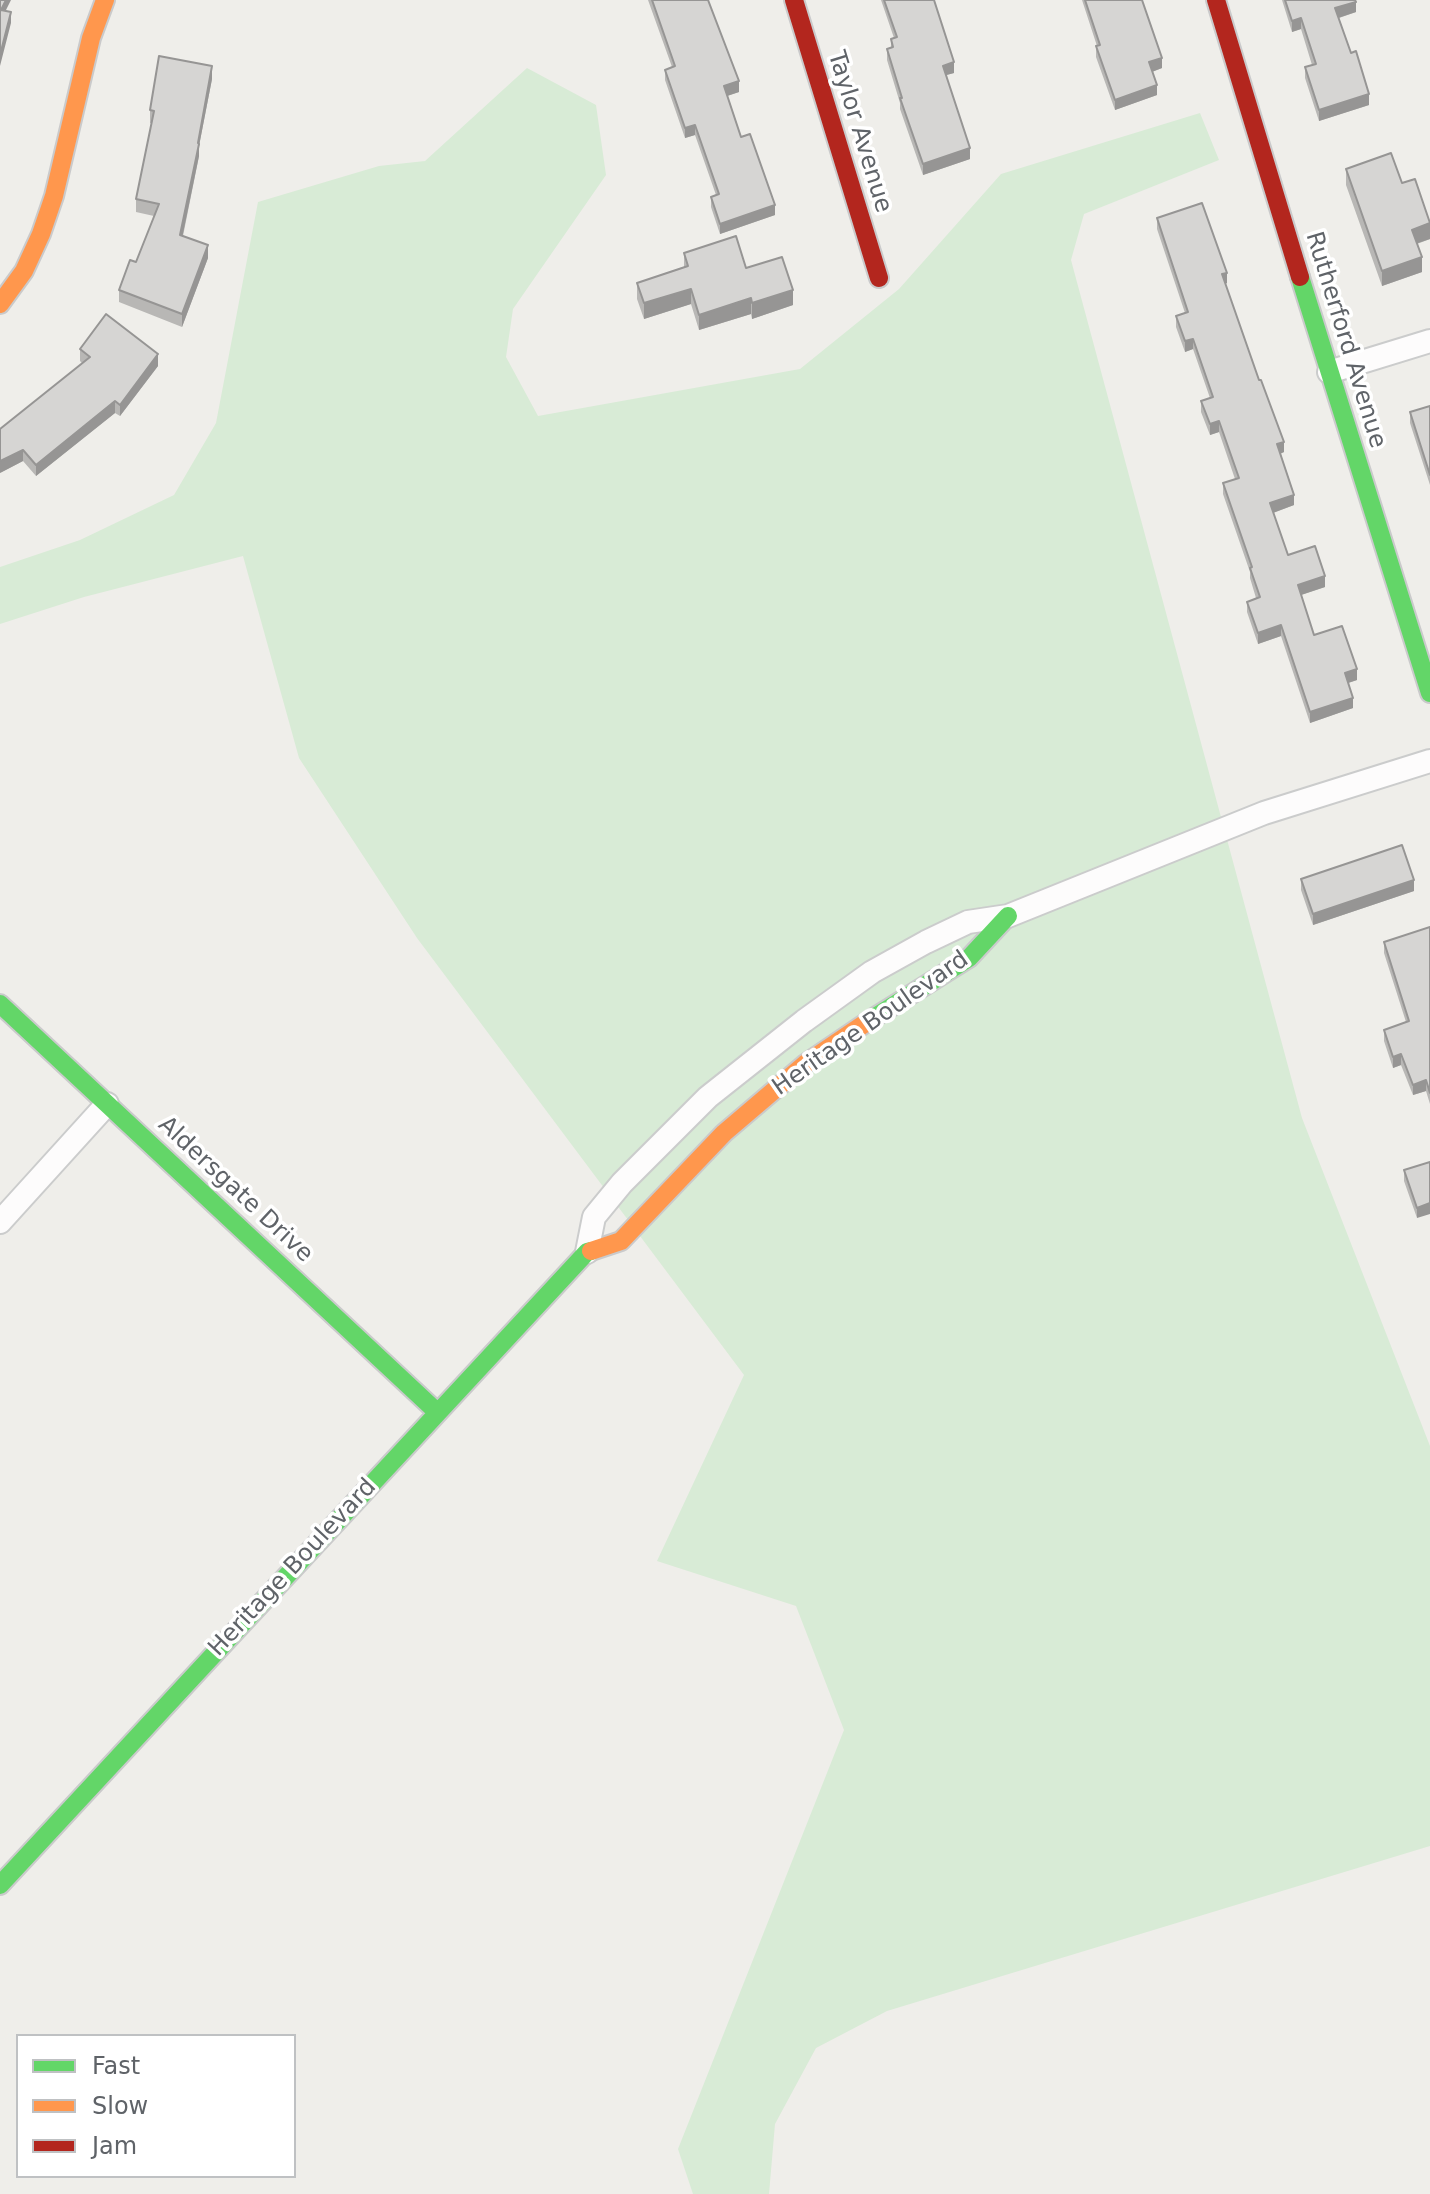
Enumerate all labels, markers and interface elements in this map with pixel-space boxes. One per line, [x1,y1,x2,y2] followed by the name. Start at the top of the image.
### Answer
[821,48,897,216] street label: Taylor Avenue
[1298,228,1392,452] street label: Rutherford Avenue
[768,946,974,1102] street label: Heritage Boulevard
[152,1111,318,1269] street label: Aldersgate Drive
[203,1473,383,1663] street label: Heritage Boulevard
[16,2034,296,2178] legend
[92,2052,140,2080] text: Fast
[92,2092,148,2120] text: Slow
[92,2132,137,2160] text: Jam

